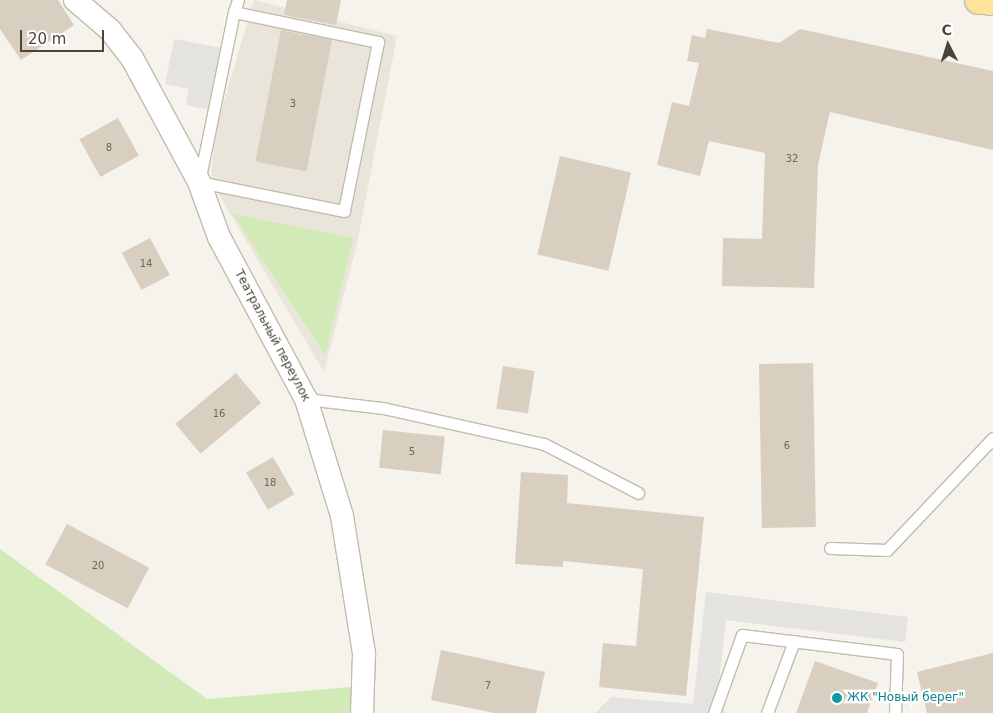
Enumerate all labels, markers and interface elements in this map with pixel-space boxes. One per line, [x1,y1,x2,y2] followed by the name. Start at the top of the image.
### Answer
[22,20,106,52] scale bar
[923,20,973,70] north arrow
[941,22,953,38] text: С
[28,30,66,48] text: 20 m
[290,98,296,110] house number: 3
[106,142,112,154] house number: 8
[786,153,798,165] house number: 32
[140,258,152,270] house number: 14
[231,268,313,404] street label: Театральный переулок
[213,408,225,420] house number: 16
[784,440,790,452] house number: 6
[409,446,415,458] house number: 5
[264,477,276,489] house number: 18
[92,560,104,572] house number: 20
[485,680,491,692] house number: 7
[847,691,964,705] place label: ЖК "Новый берег"
[831,692,843,704] marker: ЖК "Новый берег"

